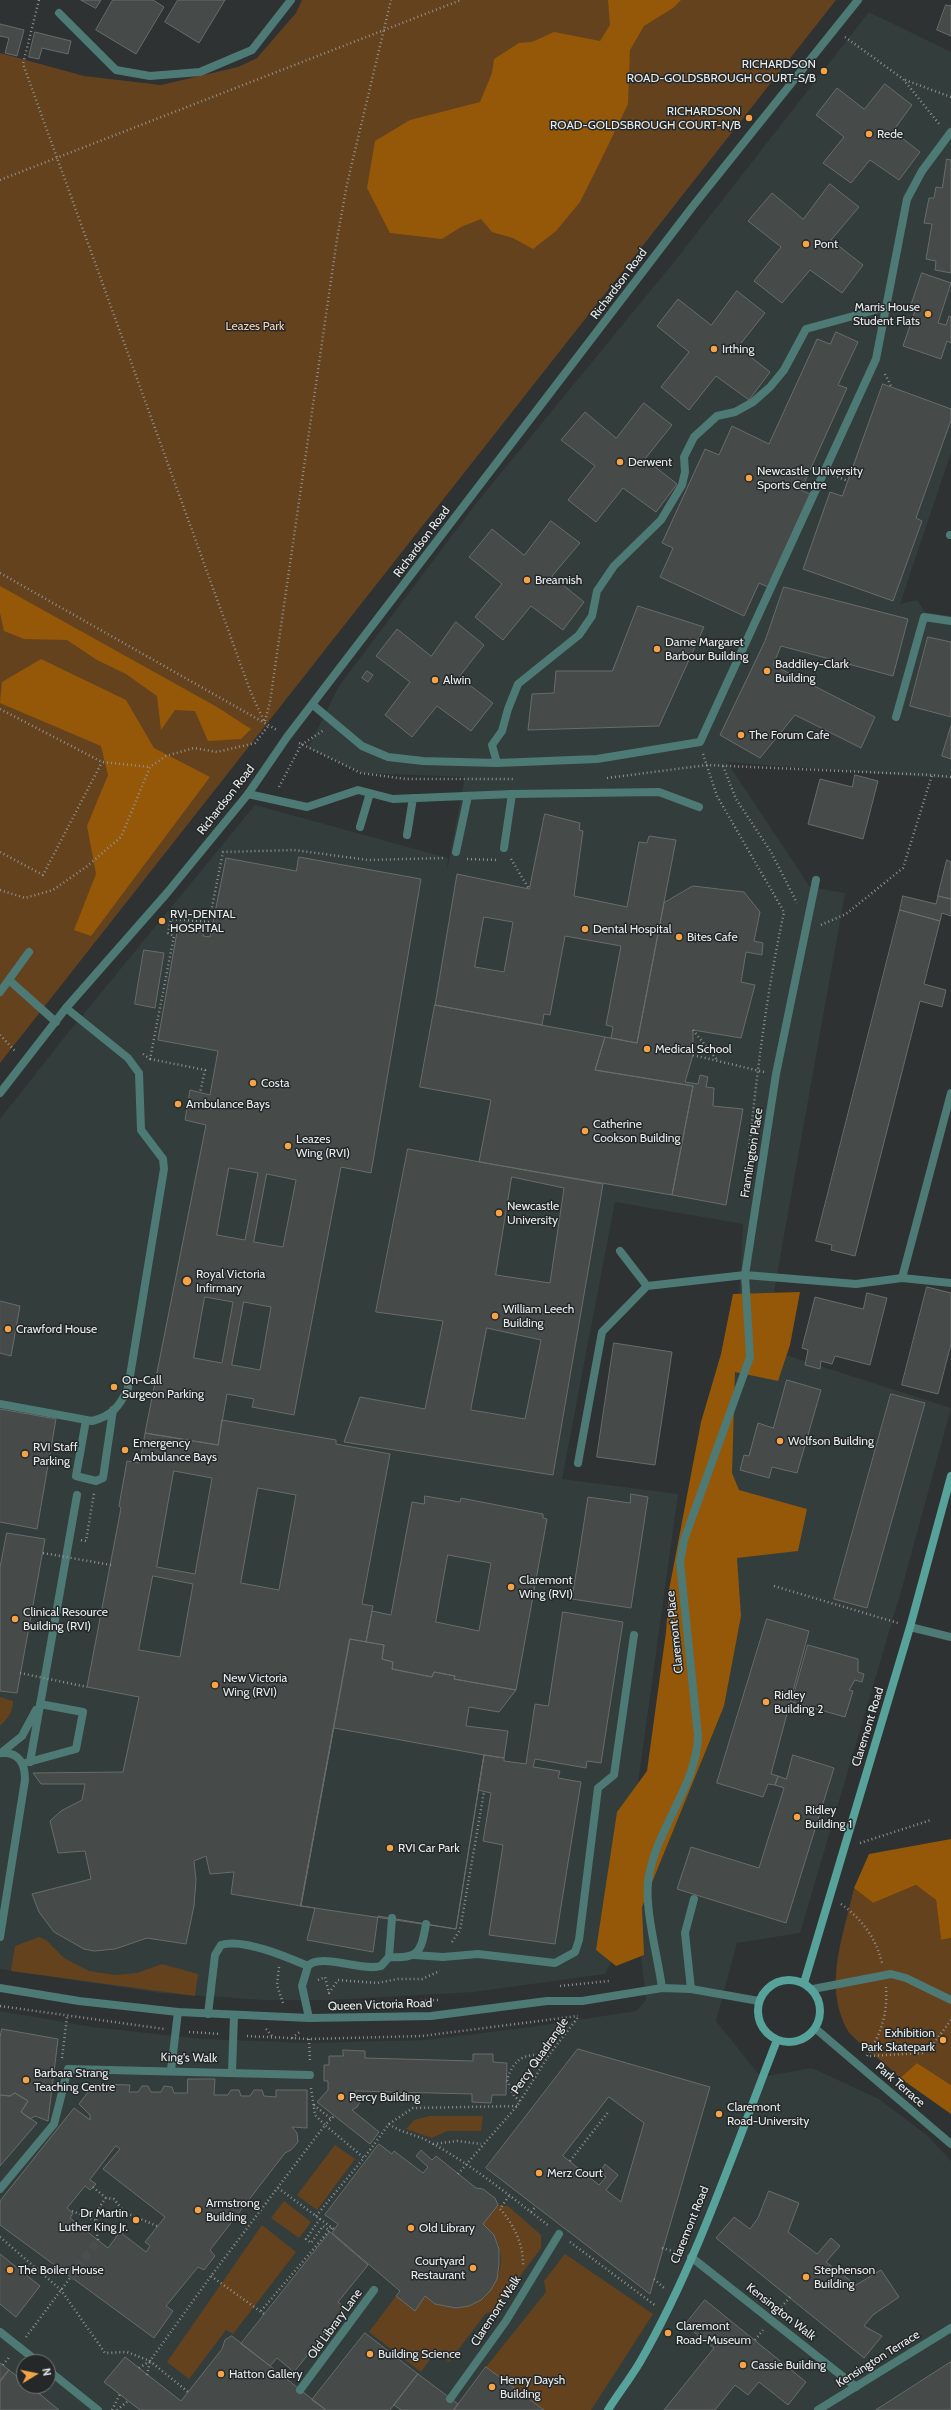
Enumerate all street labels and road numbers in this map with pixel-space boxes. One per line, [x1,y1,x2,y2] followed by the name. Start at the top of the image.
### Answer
[588,246,650,322] street label: Richardson Road
[391,504,453,580] street label: Richardson Road
[194,762,258,838] street label: Richardson Road
[738,1107,766,1199] street label: Framlington Place
[663,1590,687,1674] street label: Claremont Place
[849,1686,887,1768] street label: Claremont Road
[328,1996,432,2014] street label: Queen Victoria Road
[508,2015,572,2097] street label: Percy Quadrangle
[161,2050,217,2066] street label: King's Walk
[872,2060,928,2110] street label: Park Terrace
[668,2184,712,2266] street label: Claremont Road
[468,2273,524,2349] street label: Claremont Walk
[743,2280,819,2344] street label: Kensington Walk
[305,2286,365,2362] street label: Old Library Lane
[834,2328,922,2390] street label: Kensington Terrace

